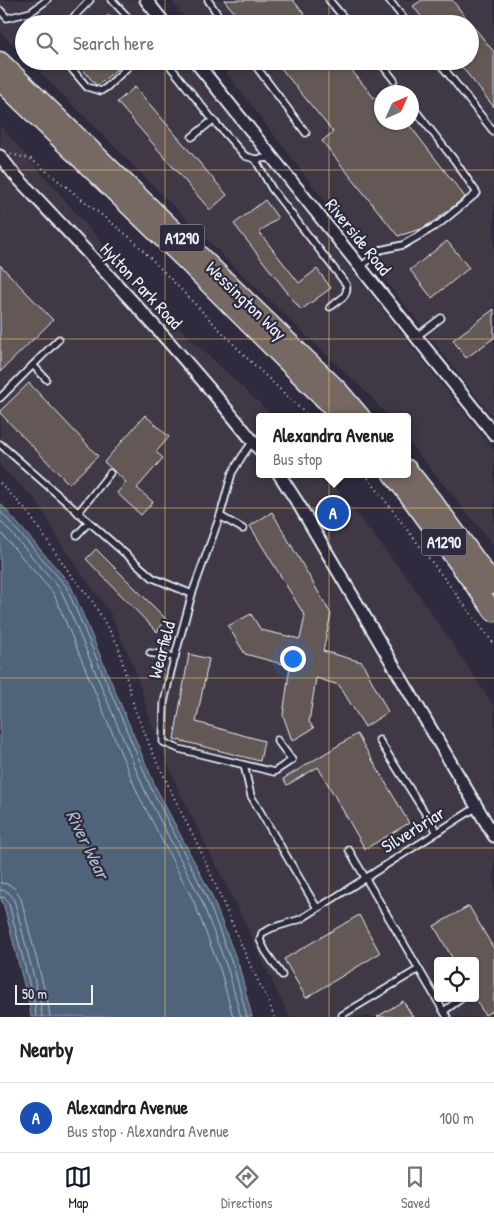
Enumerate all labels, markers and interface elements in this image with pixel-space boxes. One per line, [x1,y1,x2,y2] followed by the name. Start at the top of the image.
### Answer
[15,15,479,70] search box
[33,29,61,57] icon: search
[73,30,154,56] text: Search here
[374,85,419,130] north arrow
[320,193,397,280] street label: Riverside Road
[160,224,204,252] road number: A1290
[95,237,188,335] street label: Hylton Park Road
[200,256,293,346] street label: Wessington Way
[256,413,411,478] popup
[273,422,394,448] text: Alexandra Avenue
[273,448,322,470] text: Bus stop
[317,494,349,532] pin: A
[422,528,466,556] road number: A1290
[142,618,181,681] street label: Wearfield
[280,646,306,672] your location
[376,800,449,859] street label: Silverbriar
[60,805,117,885] water label: River Wear
[434,957,479,1002] map controls
[434,957,479,1002] button: locate
[15,982,92,1005] scale bar
[22,984,47,1003] text: 50 m
[20,1035,73,1064] text: Nearby
[67,1094,188,1120] text: Alexandra Avenue
[32,1107,40,1129] text: A
[439,1107,474,1129] text: 100 m
[67,1120,229,1142] text: Bus stop · Alexandra Avenue
[64,1163,92,1212] tab: Map
[221,1163,272,1212] tab: Directions
[401,1163,430,1212] tab: Saved

